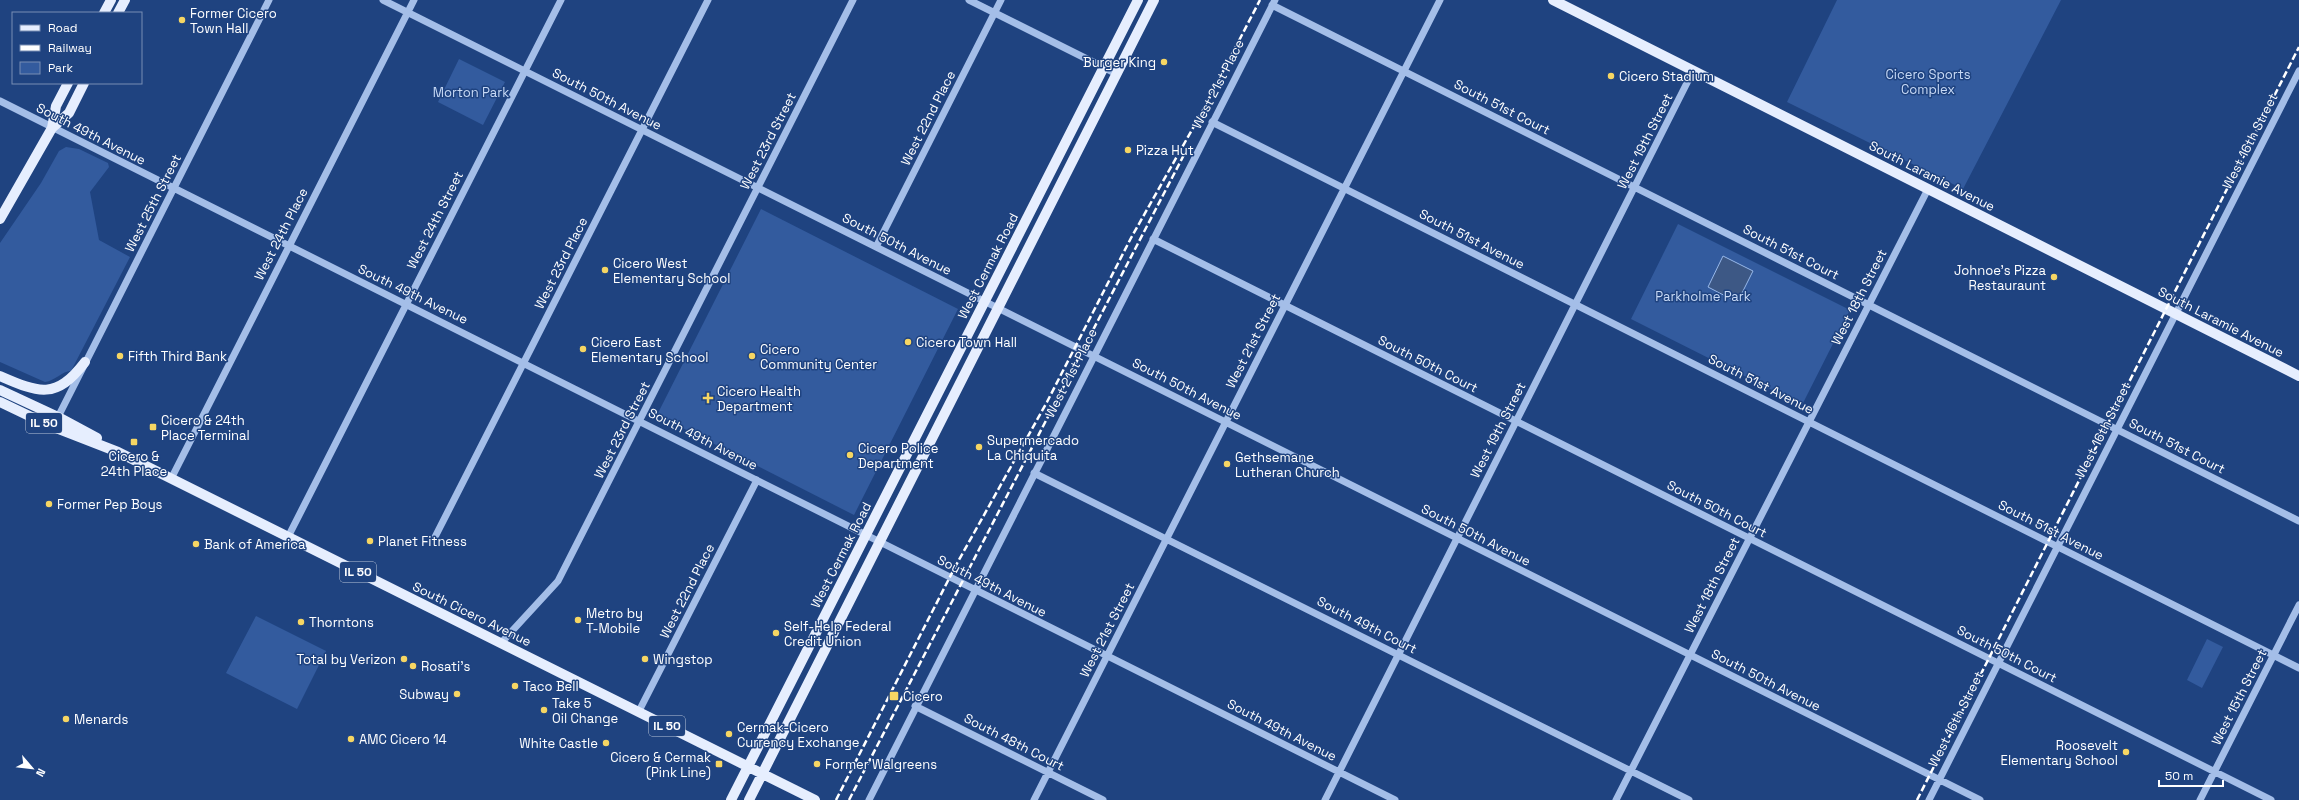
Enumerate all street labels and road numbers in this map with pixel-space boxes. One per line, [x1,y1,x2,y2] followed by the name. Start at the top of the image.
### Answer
[1188,36,1248,132] street label: West 21st Place
[549,64,665,134] street label: South 50th Avenue
[897,68,959,168] street label: West 22nd Place
[1451,75,1553,139] street label: South 51st Court
[736,90,800,192] street label: West 23rd Street
[1614,90,1676,192] street label: West 19th Street
[2219,90,2281,192] street label: West 16th Street
[34,99,148,169] street label: South 49th Avenue
[1866,137,1998,215] street label: South Laramie Avenue
[121,151,185,255] street label: West 25th Street
[403,168,467,272] street label: West 24th Street
[250,185,312,283] street label: West 24th Place
[1416,205,1528,273] street label: South 51st Avenue
[839,209,955,279] street label: South 50th Avenue
[954,210,1022,322] street label: West Cermak Road
[531,214,591,312] street label: West 23rd Place
[1740,220,1842,284] street label: South 51st Court
[1827,246,1891,348] street label: West 18th Street
[355,260,471,328] street label: South 49th Avenue
[2155,283,2287,361] street label: South Laramie Avenue
[1222,291,1284,391] street label: West 21st Street
[1041,325,1101,421] street label: West 21st Place
[1375,331,1481,397] street label: South 50th Court
[1705,350,1817,418] street label: South 51st Avenue
[1129,354,1245,424] street label: South 50th Avenue
[590,379,654,481] street label: West 23rd Street
[1467,379,1529,481] street label: West 19th Street
[2072,379,2134,481] street label: West 16th Street
[646,404,760,474] street label: South 49th Avenue
[26,413,62,433] road number: IL 50
[2126,414,2228,478] street label: South 51st Court
[1664,476,1770,542] street label: South 50th Court
[1995,496,2107,564] street label: South 51st Avenue
[807,499,875,611] street label: West Cermak Road
[1418,500,1534,570] street label: South 50th Avenue
[1680,534,1744,636] street label: West 18th Street
[656,541,718,641] street label: West 22nd Place
[935,551,1049,621] street label: South 49th Avenue
[340,562,376,582] road number: IL 50
[410,578,534,650] street label: South Cicero Avenue
[1076,580,1138,680] street label: West 21st Street
[1314,592,1420,658] street label: South 49th Court
[1954,621,2060,687] street label: South 50th Court
[1708,645,1824,715] street label: South 50th Avenue
[2208,646,2270,748] street label: West 15th Street
[1925,668,1987,770] street label: West 16th Street
[1225,695,1339,765] street label: South 49th Avenue
[961,709,1067,775] street label: South 48th Court
[649,716,685,736] road number: IL 50

